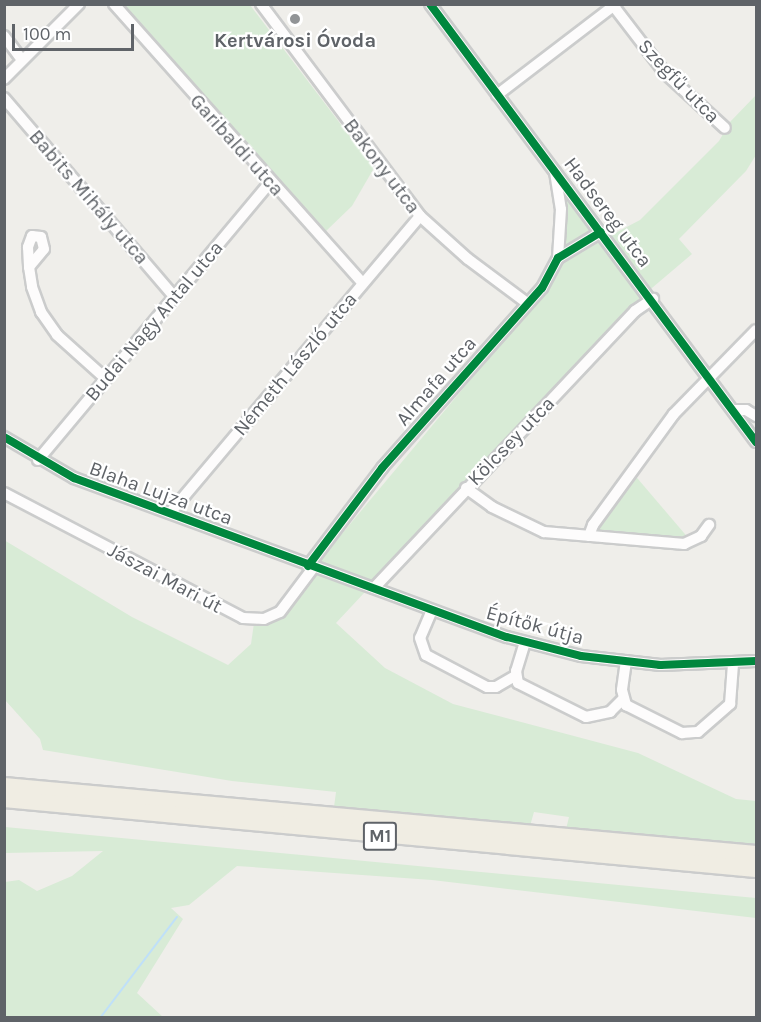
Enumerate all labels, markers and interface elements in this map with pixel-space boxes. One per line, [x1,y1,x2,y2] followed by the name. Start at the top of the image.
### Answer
[15,12,136,50] scale bar
[288,12,302,26] marker: Kertvárosi Óvoda
[23,23,71,45] text: 100 m
[214,28,376,52] place label: Kertvárosi Óvoda
[633,34,725,128] street label: Szegfű utca
[185,89,289,201] street label: Garibaldi utca
[338,114,426,218] street label: Bakony utca
[24,125,154,269] street label: Babits Mihály utca
[559,152,657,272] street label: Hadsereg utca
[80,236,228,406] street label: Budai Nagy Antal utca
[228,287,362,441] street label: Németh László utca
[391,331,481,431] street label: Almafa utca
[462,391,560,491] street label: Kölcsey utca
[86,456,236,530] street label: Blaha Lujza utca
[104,538,226,618] street label: Jászai Mari út
[483,600,587,650] street label: Építők útja
[362,821,398,851] road number: M1

